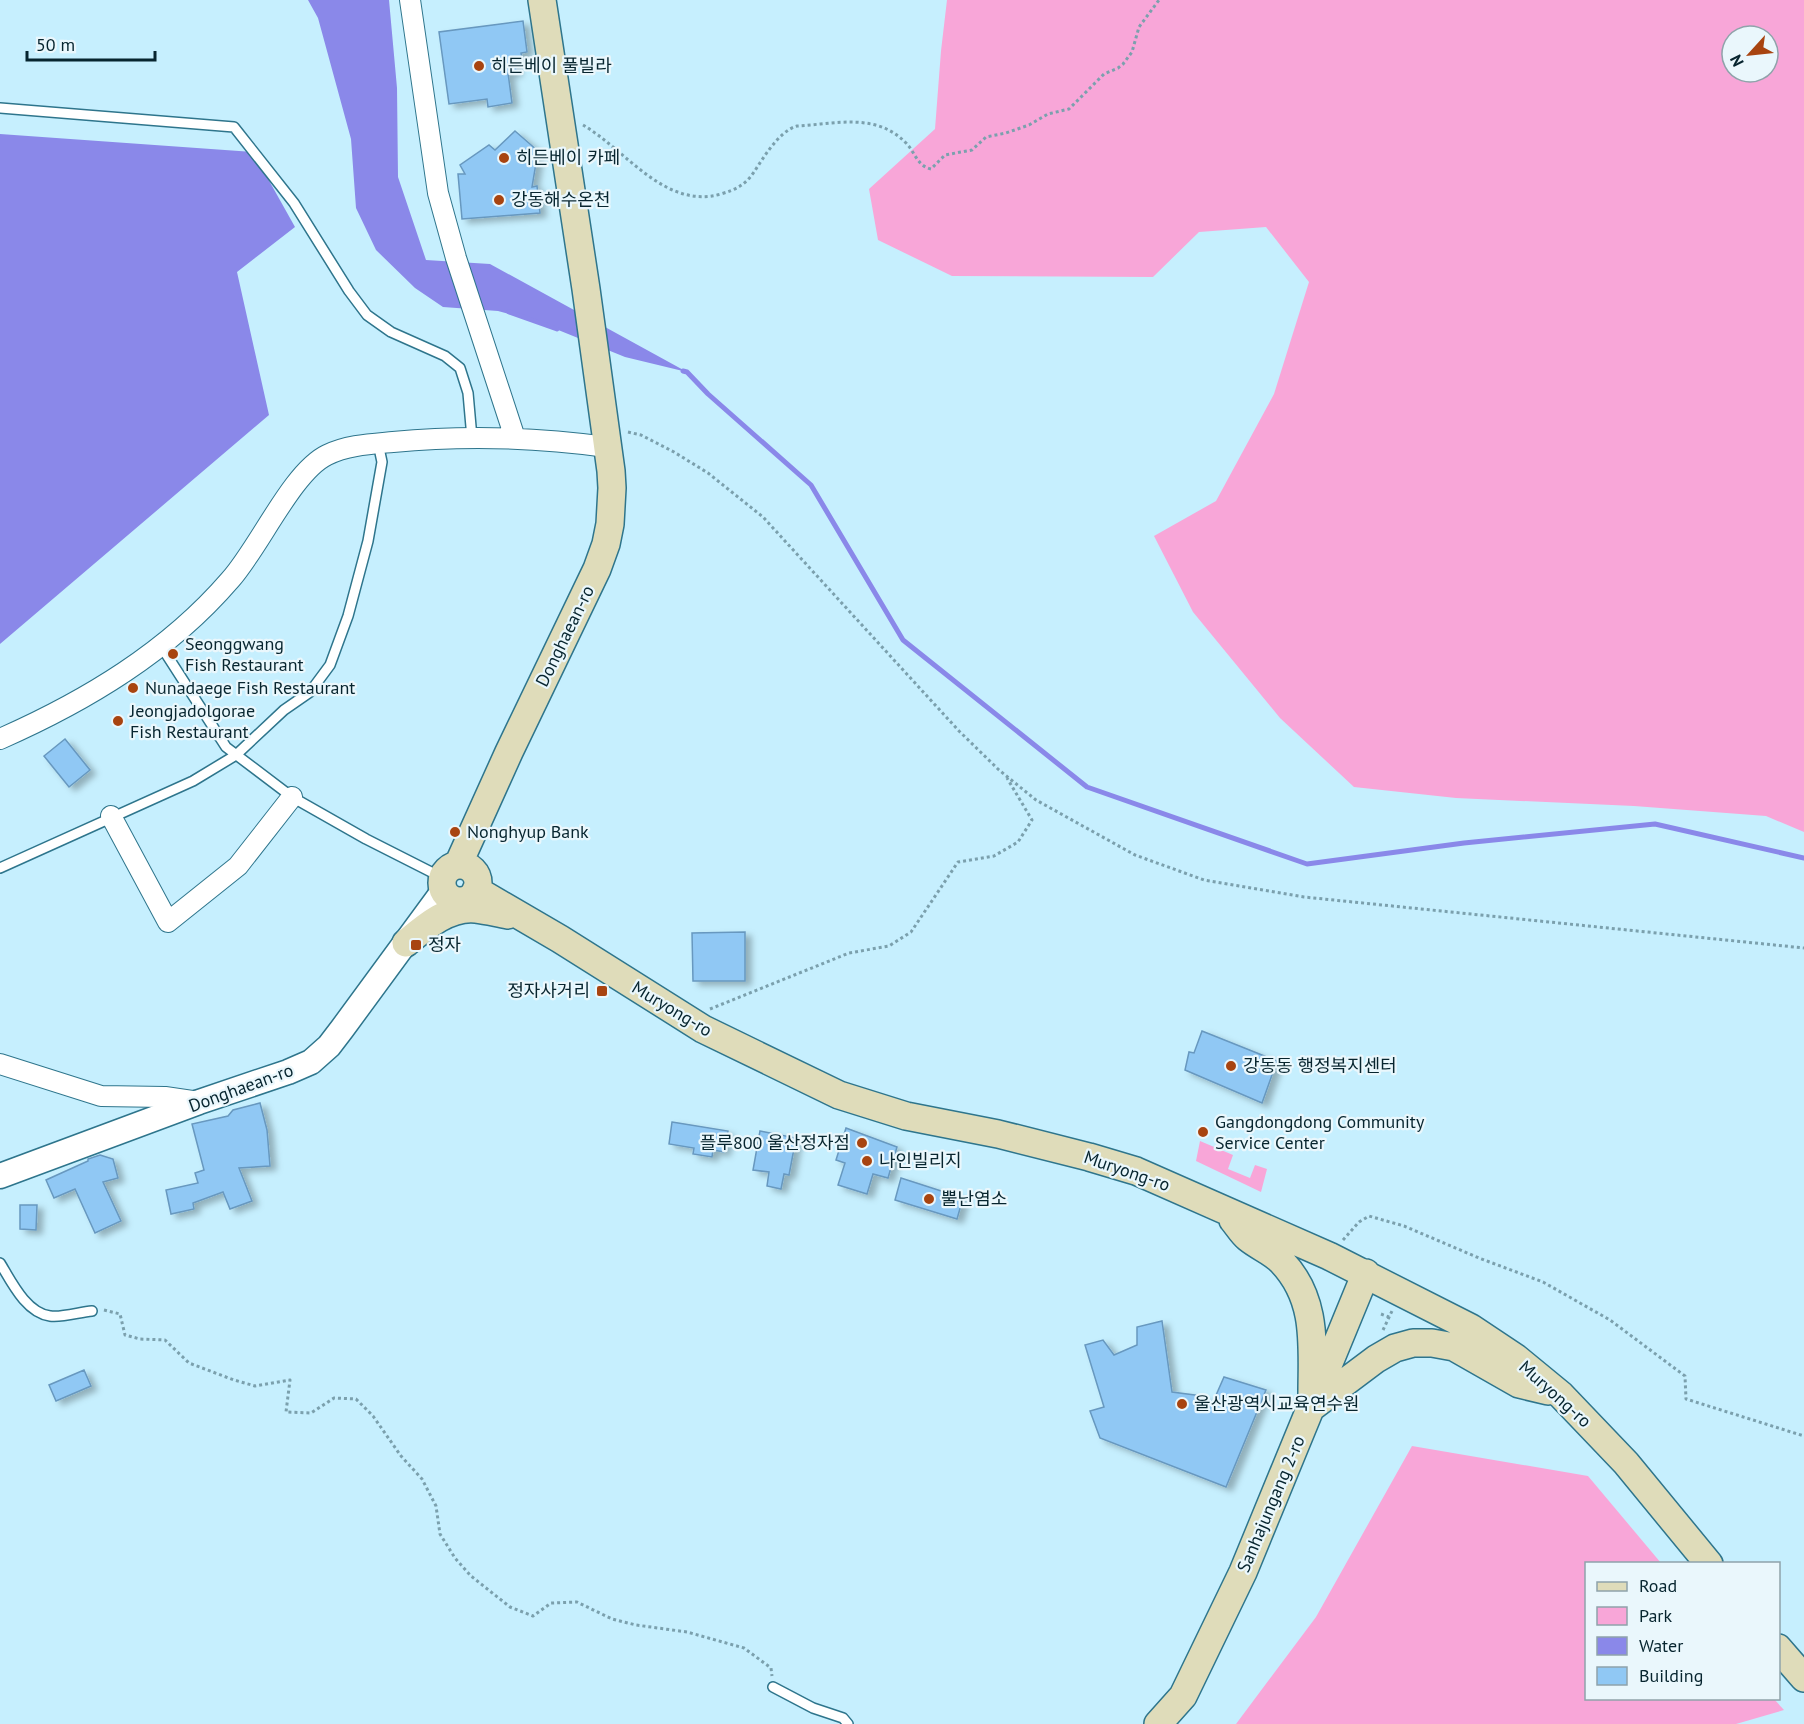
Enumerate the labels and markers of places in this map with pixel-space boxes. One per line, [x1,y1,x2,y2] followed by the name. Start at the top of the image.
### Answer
[491,54,612,77] place label: 히든베이 풀빌라
[472,59,486,73] marker: 히든베이 풀빌라
[516,146,620,169] place label: 히든베이 카페
[497,151,511,165] marker: 히든베이 카페
[511,188,610,211] place label: 강동해수온천
[492,193,506,207] marker: 강동해수온천
[185,632,304,676] place label: Seonggwang Fish Restaurant
[166,647,180,661] marker: Seonggwang Fish Restaurant
[145,676,355,699] place label: Nunadaege Fish Restaurant
[126,681,140,695] marker: Nunadaege Fish Restaurant
[129,699,255,743] place label: Jeongjadolgorae Fish Restaurant
[111,714,125,728] marker: Jeongjadolgorae Fish Restaurant
[467,820,589,843] place label: Nonghyup Bank
[448,825,462,839] marker: Nonghyup Bank
[428,933,462,956] place label: 정자
[409,938,423,952] marker: 정자
[507,979,590,1002] place label: 정자사거리
[595,984,609,998] marker: 정자사거리
[1243,1054,1397,1077] place label: 강동동 행정복지센터
[1224,1059,1238,1073] marker: 강동동 행정복지센터
[1215,1110,1425,1154] place label: Gangdongdong Community Service Center
[1196,1125,1210,1139] marker: Gangdongdong Community Service Center
[700,1131,850,1154] place label: 플루800 울산정자점
[855,1136,869,1150] marker: 플루800 울산정자점
[879,1149,962,1172] place label: 나인빌리지
[860,1154,874,1168] marker: 나인빌리지
[941,1187,1007,1210] place label: 뿔난염소
[922,1192,936,1206] marker: 뿔난염소
[1194,1392,1360,1415] place label: 울산광역시교육연수원
[1175,1397,1189,1411] marker: 울산광역시교육연수원

